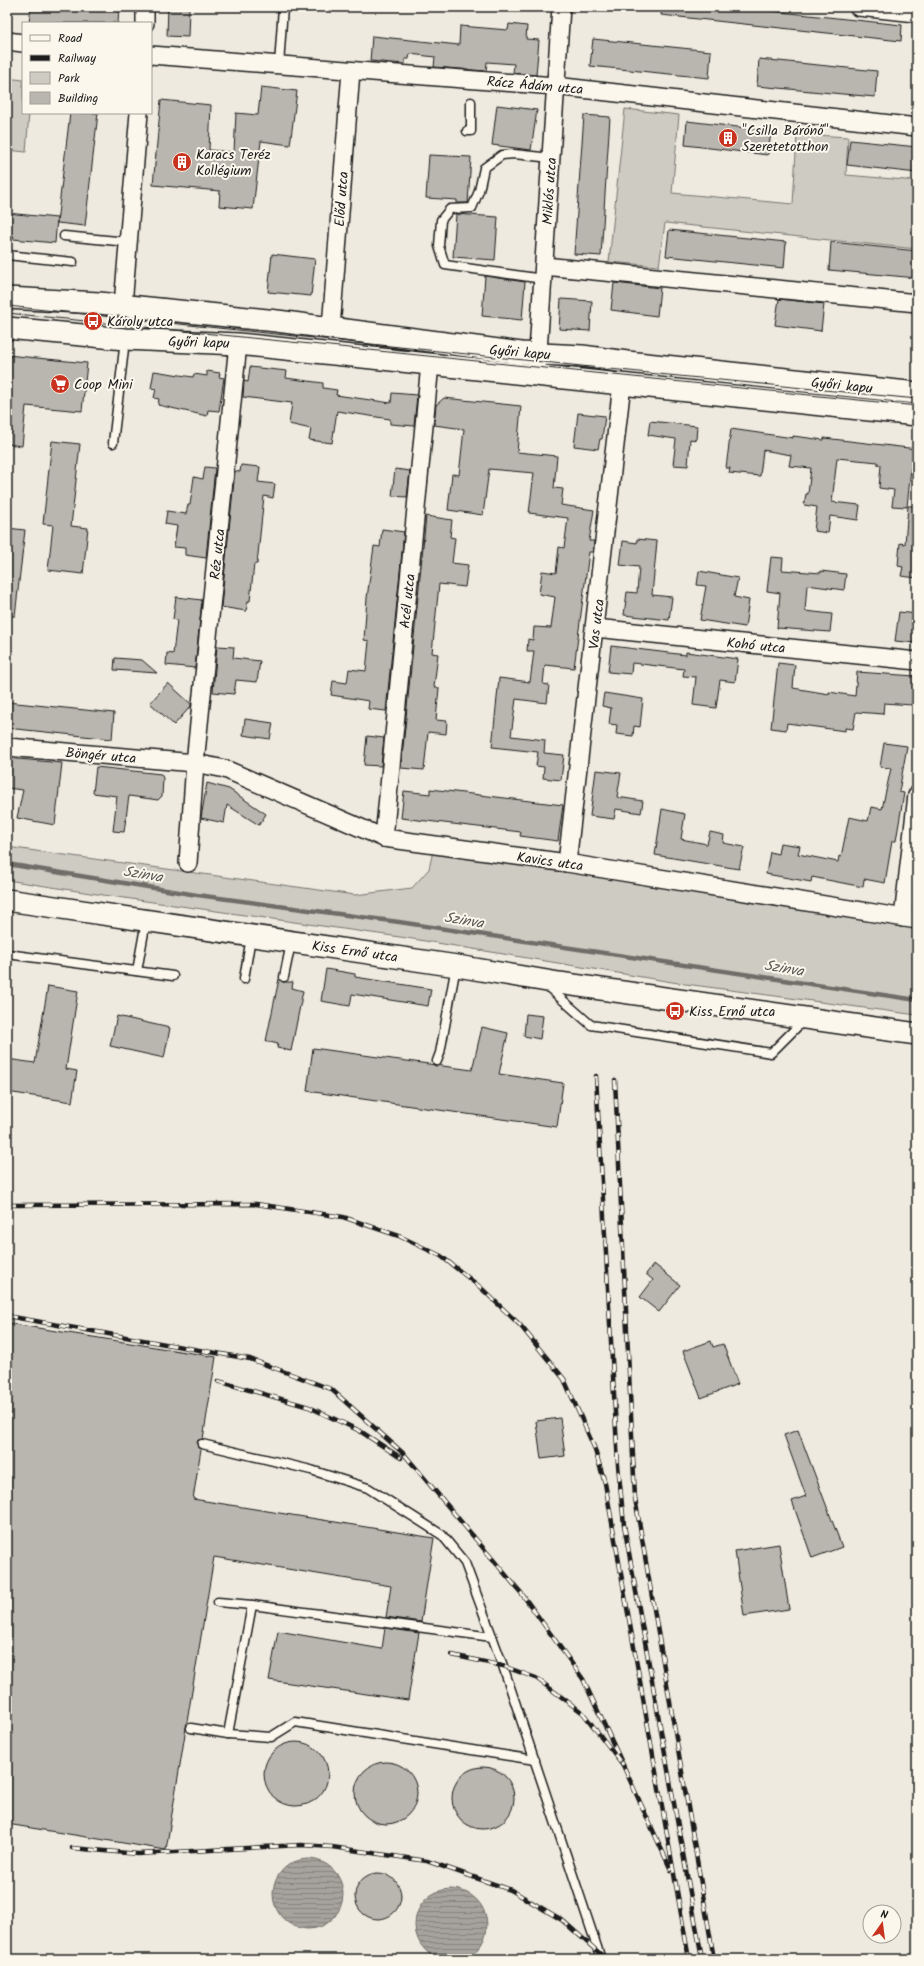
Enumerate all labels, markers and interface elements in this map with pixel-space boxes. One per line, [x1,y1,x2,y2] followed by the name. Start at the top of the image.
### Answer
[22,22,152,114] legend
[58,29,83,48] text: Road
[58,49,96,68] text: Railway
[58,69,80,88] text: Park
[486,71,584,101] street label: Rácz Ádám utca
[58,89,98,108] text: Building
[742,120,829,158] place label: "Csilla Bárónő" Szeretetotthon
[717,127,739,149] building icon: "Csilla Bárónő" Szeretetotthon
[196,144,271,182] place label: Karacs Teréz Kollégium
[171,151,193,173] building icon: Karacs Teréz Kollégium
[537,157,563,225] street label: Miklós utca
[329,171,355,228] street label: Előd utca
[82,310,104,332] bus stop icon: Károly utca
[107,311,173,333] place label: Károly utca
[168,331,230,355] street label: Győri kapu
[488,339,552,367] street label: Győri kapu
[810,372,874,400] street label: Győri kapu
[49,373,71,395] supermarket icon: Coop Mini
[74,374,133,396] place label: Coop Mini
[204,528,232,581] street label: Réz utca
[394,573,422,630] street label: Acél utca
[583,598,611,651] street label: Vas utca
[725,632,786,660] street label: Kohó utca
[65,742,137,770] street label: Böngér utca
[515,846,584,878] street label: Kavics utca
[121,860,165,890] water label: Szinva
[442,906,486,936] water label: Szinva
[311,935,399,969] street label: Kiss Ernő utca
[762,954,806,984] water label: Szinva
[664,1000,686,1022] bus stop icon: Kiss Ernő utca
[689,1001,775,1023] place label: Kiss Ernő utca
[862,1904,902,1944] north arrow
[879,1906,890,1925] text: N

